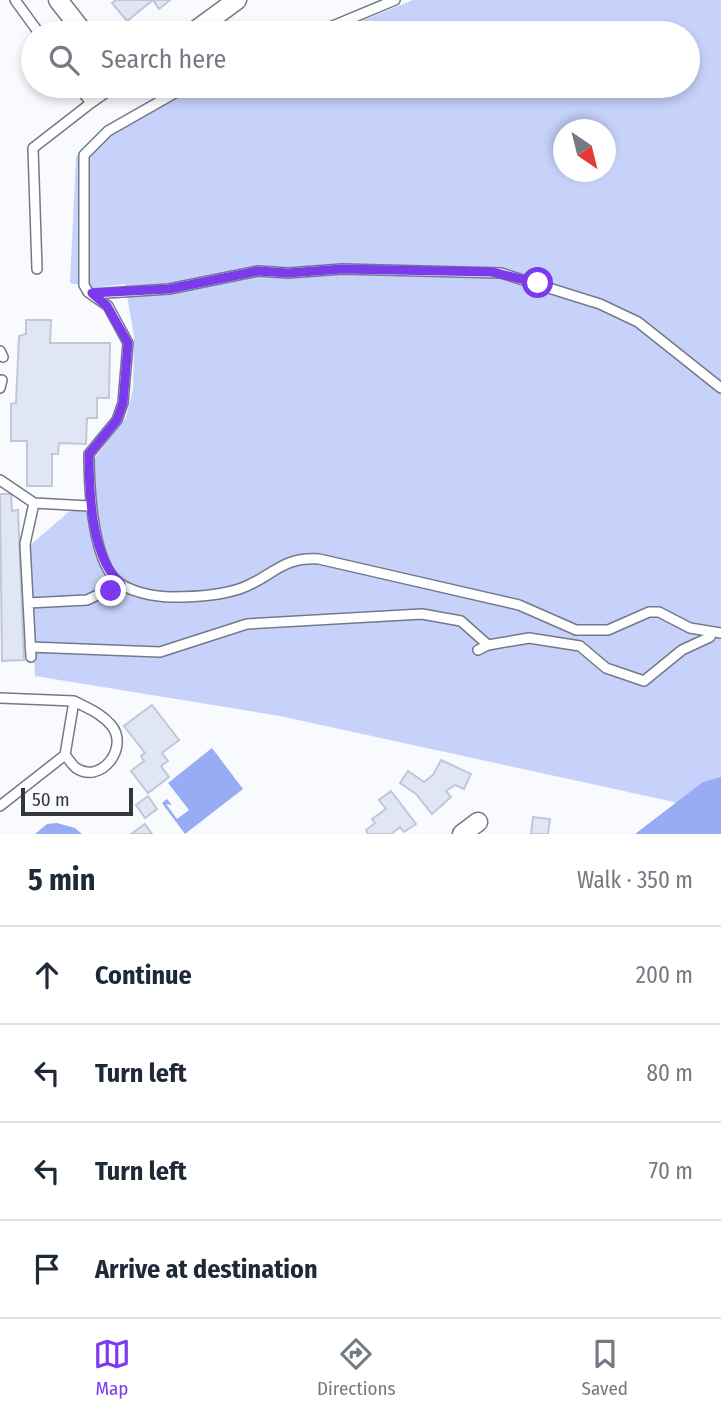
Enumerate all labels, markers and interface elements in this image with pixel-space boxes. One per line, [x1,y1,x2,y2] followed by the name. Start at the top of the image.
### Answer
[21,21,700,98] search box
[45,41,83,79] icon: search
[101,44,226,75] text: Search here
[553,119,616,182] north arrow
[522,267,553,298] route start
[95,575,126,606] route end
[21,785,133,817] scale bar
[32,788,70,811] text: 50 m
[28,862,95,898] text: 5 min
[577,866,693,894] text: Walk · 350 m
[28,956,66,994] icon: ahead
[95,960,192,991] text: Continue
[636,961,693,989] text: 200 m
[28,1054,66,1092] icon: left
[95,1058,187,1089] text: Turn left
[646,1059,693,1087] text: 80 m
[28,1152,66,1190] icon: left
[95,1156,187,1187] text: Turn left
[649,1157,693,1185] text: 70 m
[28,1250,66,1288] icon: arrive
[95,1254,318,1285] text: Arrive at destination
[93,1335,131,1400] tab: Map
[317,1335,396,1400] tab: Directions
[582,1335,628,1400] tab: Saved

